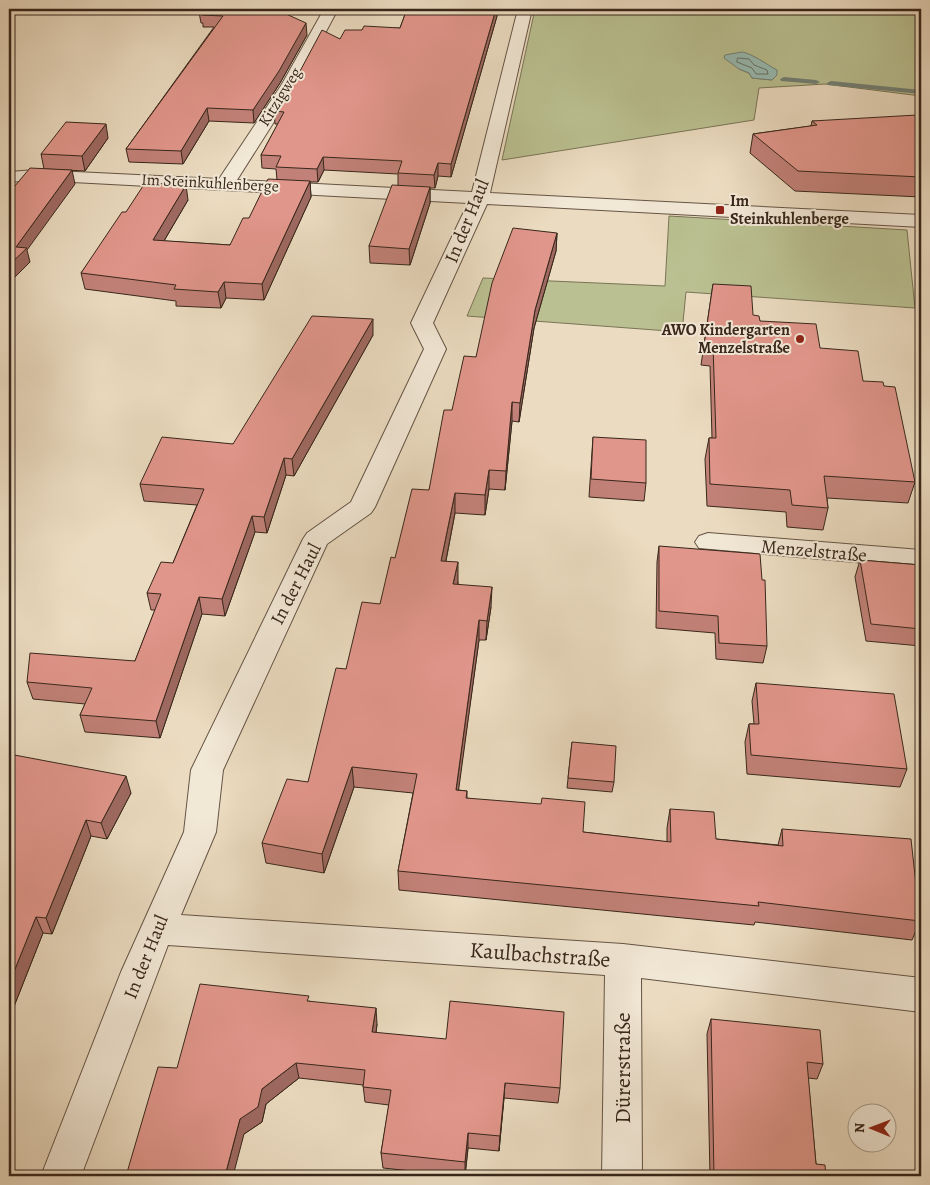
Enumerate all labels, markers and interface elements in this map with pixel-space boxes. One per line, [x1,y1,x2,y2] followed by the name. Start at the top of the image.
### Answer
[253,63,307,131] street label: Kitzigweg
[141,168,279,198] street label: Im Steinkuhlenberge
[438,175,496,267] street label: In der Haul
[730,190,849,230] place label: Im Steinkuhlenberge
[714,204,726,216] marker: Im Steinkuhlenberge
[661,319,790,359] place label: AWO Kindergarten Menzelstraße
[794,333,806,345] marker: AWO Kindergarten Menzelstraße
[760,533,868,569] street label: Menzelstraße
[264,538,328,629] street label: In der Haul
[117,911,175,1003] street label: In der Haul
[469,935,611,975] street label: Kaulbachstraße
[608,1012,638,1124] street label: Dürerstraße
[848,1102,898,1152] north arrow
[850,1123,869,1133] text: N

